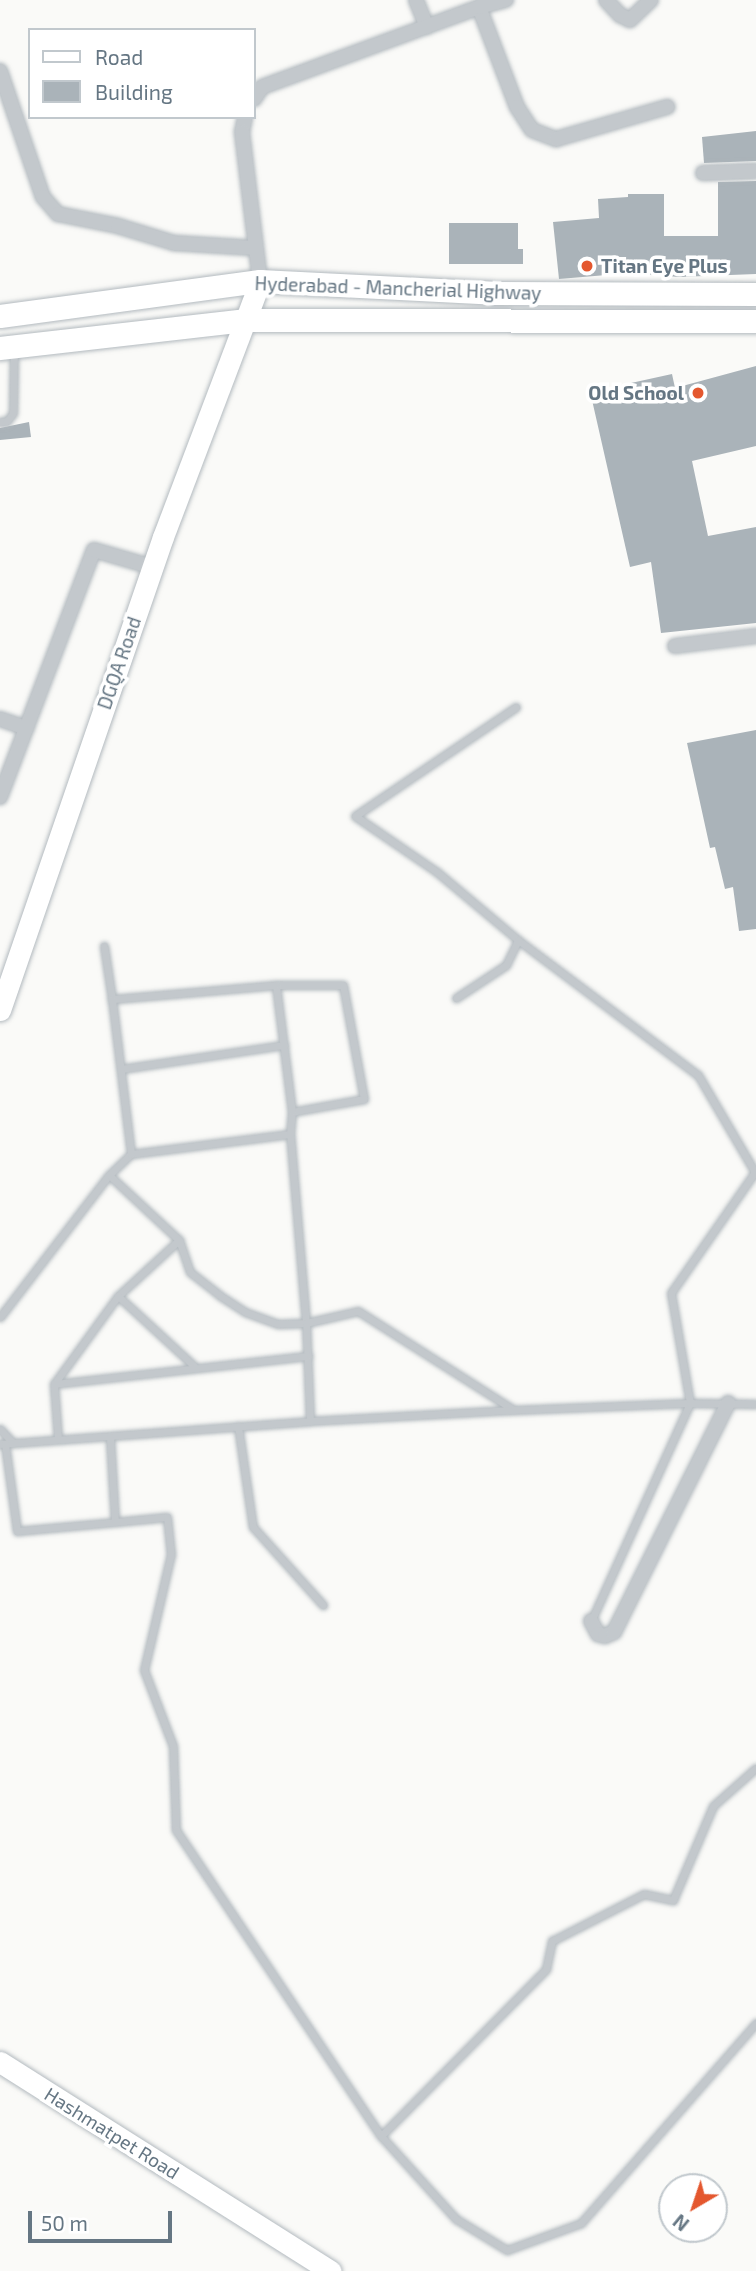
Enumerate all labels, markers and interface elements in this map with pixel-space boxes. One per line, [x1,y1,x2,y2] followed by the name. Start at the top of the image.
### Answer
[28,28,256,119] legend
[95,44,143,69] text: Road
[95,79,173,104] text: Building
[601,255,728,277] place label: Titan Eye Plus
[579,258,595,274] marker: Titan Eye Plus
[254,272,542,304] street label: Hyderabad - Mancherial Highway
[588,382,684,404] place label: Old School
[690,385,706,401] marker: Old School
[92,613,146,713] street label: DGQA Road
[40,2082,184,2184] street label: Hashmatpet Road
[658,2173,728,2243] north arrow
[32,2198,175,2242] scale bar
[41,2210,88,2235] text: 50 m
[668,2210,693,2236] text: N

